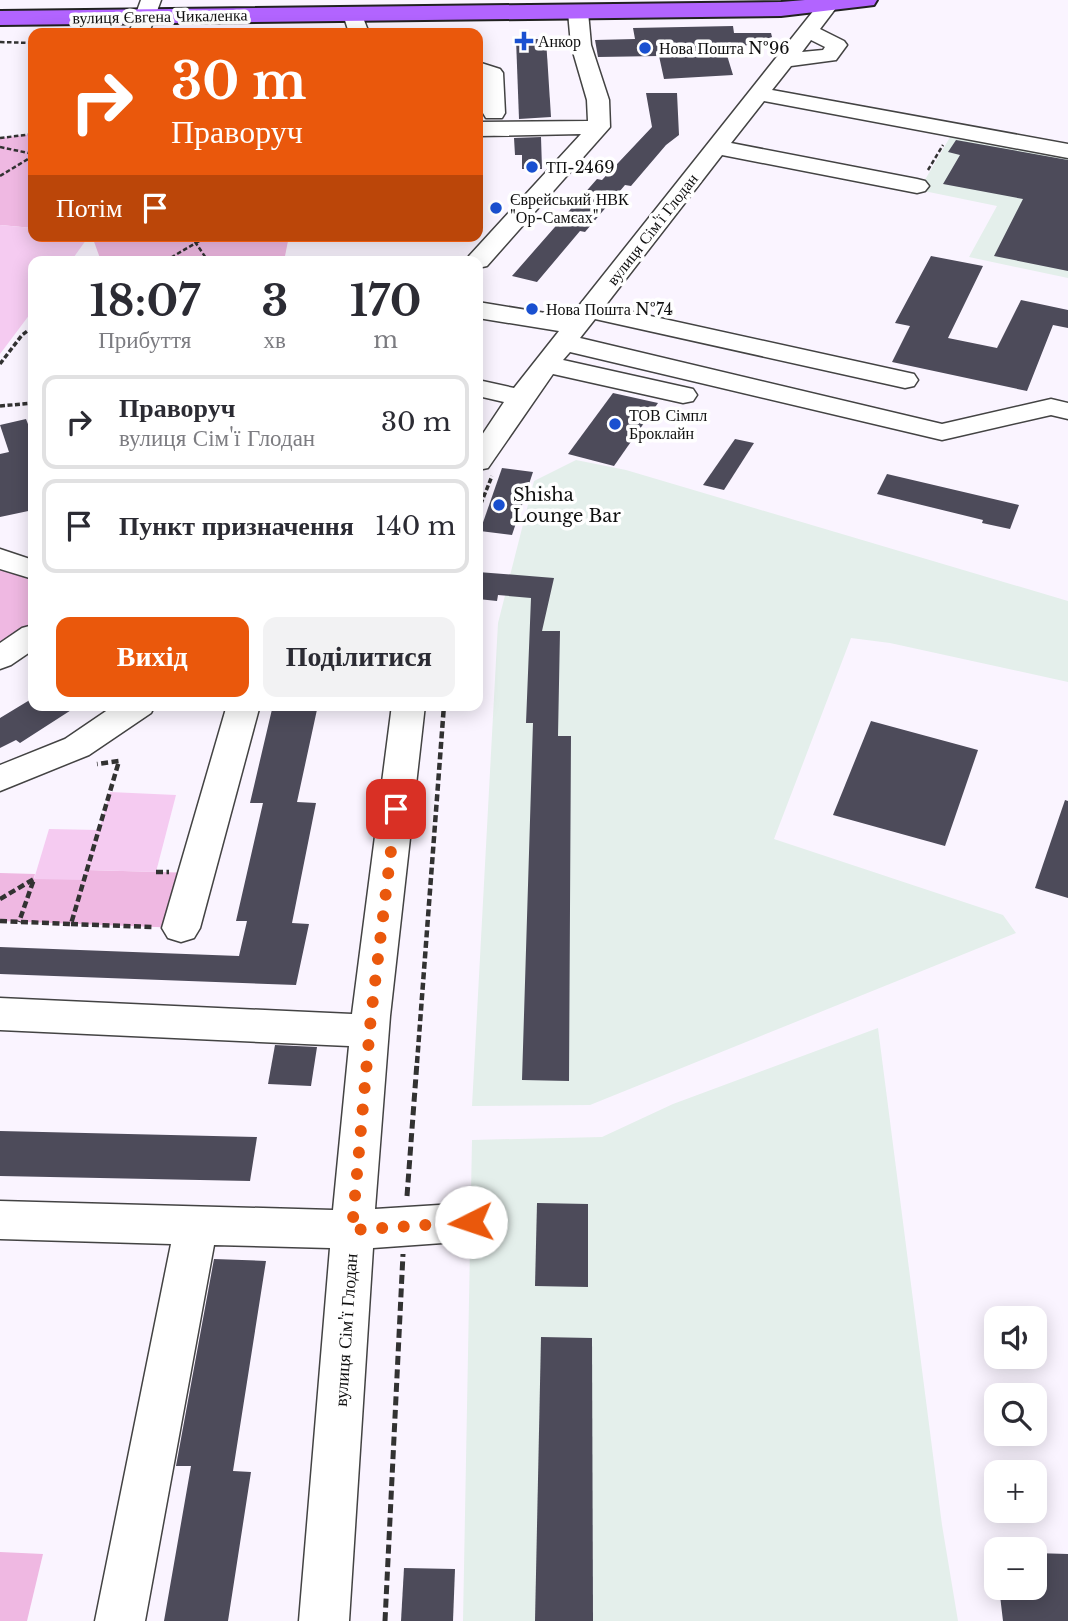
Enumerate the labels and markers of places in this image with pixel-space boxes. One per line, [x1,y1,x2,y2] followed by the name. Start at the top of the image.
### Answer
[538,31,581,51] place label: Анкор
[516,33,532,49] marker: Анкор
[659,38,789,58] place label: Нова Пошта №96
[637,40,653,56] marker: Нова Пошта №96
[546,157,615,177] place label: ТП-2469
[524,159,540,175] marker: ТП-2469
[510,189,629,227] place label: Єврейський НВК "Ор-Самєах"
[488,200,504,216] marker: Єврейський НВК "Ор-Самєах"
[546,299,673,319] place label: Нова Пошта №74
[524,301,540,317] marker: Нова Пошта №74
[629,405,707,443] place label: ТОВ Сімпл Броклайн
[607,416,623,432] marker: ТОВ Сімпл Броклайн
[513,484,621,527] place label: Shisha Lounge Bar
[491,497,507,513] marker: Shisha Lounge Bar
[366,779,426,839] pin

